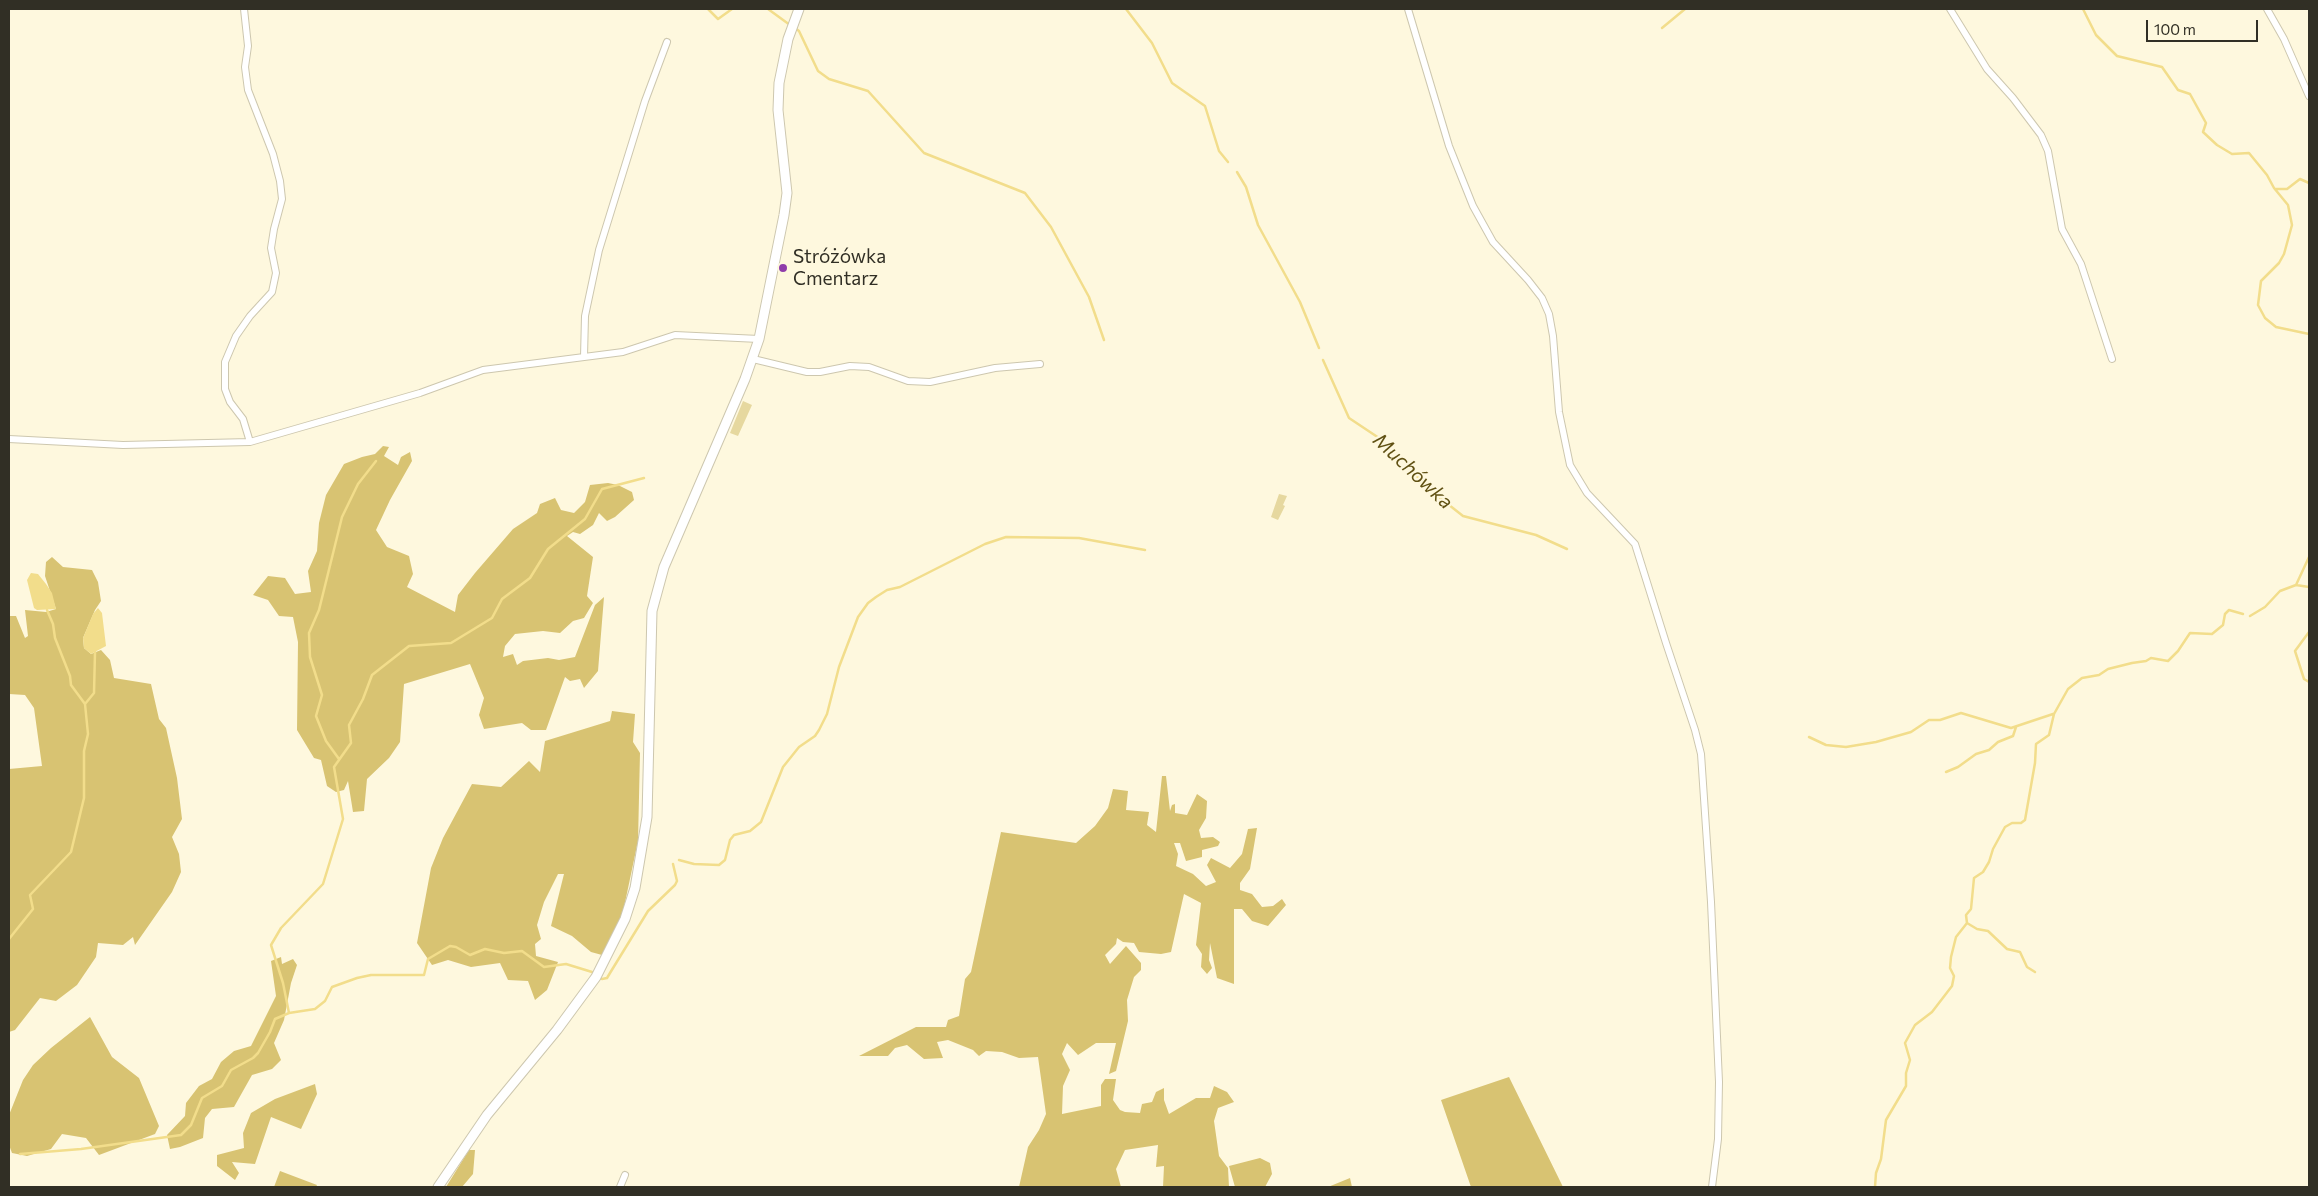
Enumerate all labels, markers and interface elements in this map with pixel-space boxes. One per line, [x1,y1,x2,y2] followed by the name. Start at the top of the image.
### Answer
[2148,10,2260,42] scale bar
[2154,20,2196,38] text: 100 m
[793,246,886,290] place label: Stróżówka Cmentarz
[777,262,789,274] marker: Stróżówka Cmentarz
[1368,428,1458,514] water label: Muchówka

